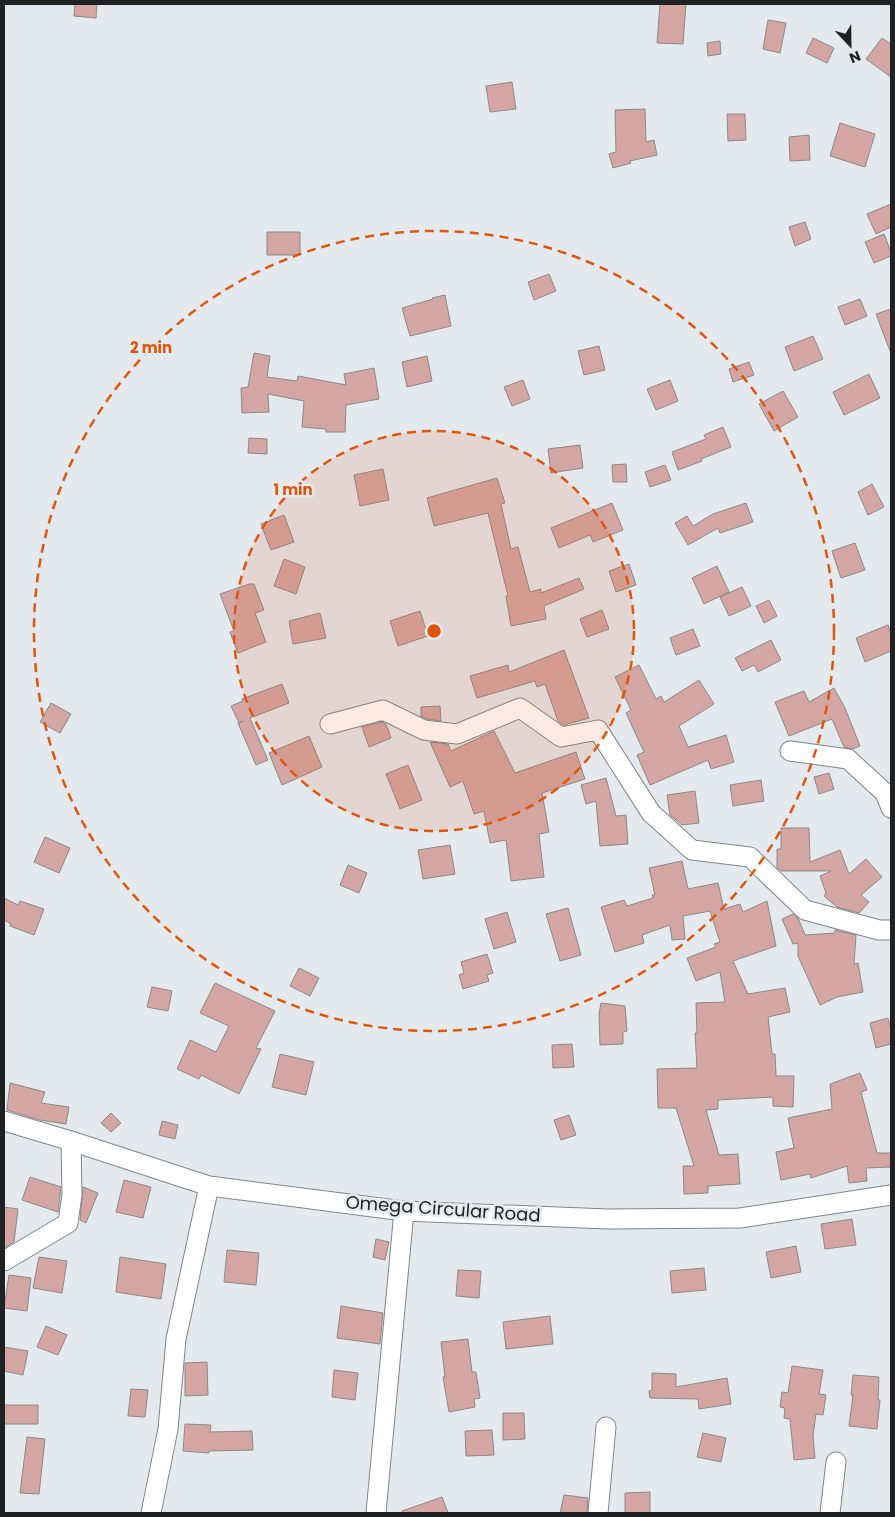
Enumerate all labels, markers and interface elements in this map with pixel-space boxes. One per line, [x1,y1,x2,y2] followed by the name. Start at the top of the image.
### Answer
[825,20,875,70] north arrow
[846,46,863,68] text: N
[130,337,172,358] text: 2 min
[273,479,313,500] text: 1 min
[425,622,443,640] centre of rings
[345,1189,541,1228] street label: Omega Circular Road

